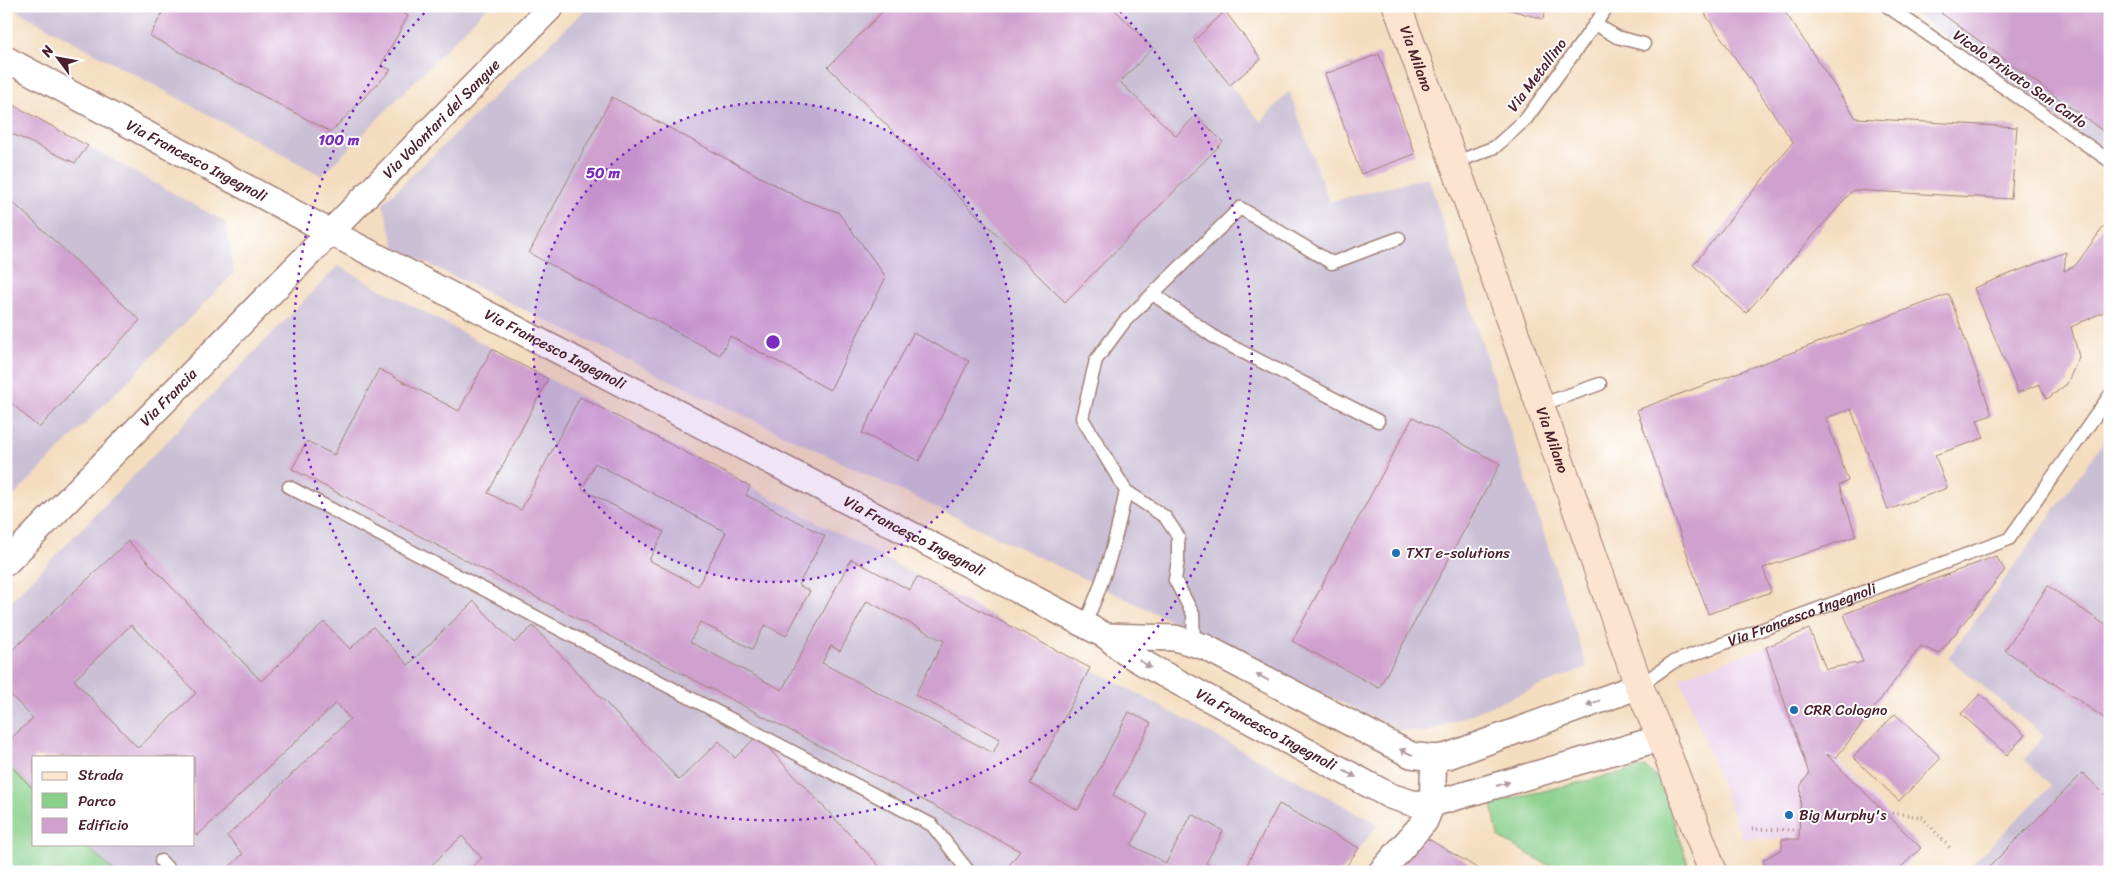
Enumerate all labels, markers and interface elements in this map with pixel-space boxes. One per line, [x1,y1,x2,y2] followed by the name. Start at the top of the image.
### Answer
[1392,22,1440,96] street label: Via Milano
[1947,23,2093,136] street label: Vicolo Privato San Carlo
[32,32,82,82] north arrow
[1500,32,1574,117] street label: Via Metallino
[34,40,61,63] text: N
[376,53,507,185] street label: Via Volontari del Sangue
[121,112,272,209] street label: Via Francesco Ingegnoli
[319,127,360,153] text: 100 m
[586,160,621,186] text: 50 m
[480,302,631,397] street label: Via Francesco Ingegnoli
[764,333,782,351] centre of rings
[133,362,204,433] street label: Via Francia
[1529,403,1576,477] street label: Via Milano
[839,489,990,584] street label: Via Francesco Ingegnoli
[1406,540,1510,566] place label: TXT e-solutions
[1390,547,1402,559] marker: TXT e-solutions
[1724,575,1881,654] street label: Via Francesco Ingegnoli
[1139,660,1152,669] one-way arrow
[1255,673,1270,681] one-way arrow
[1191,681,1342,778] street label: Via Francesco Ingegnoli
[1804,697,1888,723] place label: CRR Cologno
[1586,700,1601,708] one-way arrow
[1788,704,1800,716] marker: CRR Cologno
[1399,748,1413,756] one-way arrow
[32,756,195,846] legend
[78,762,124,788] text: Strada
[1343,770,1357,779] one-way arrow
[1496,780,1511,788] one-way arrow
[78,788,116,814] text: Parco
[1799,802,1887,828] place label: Big Murphy's
[1783,809,1795,821] marker: Big Murphy's
[78,812,129,838] text: Edificio

